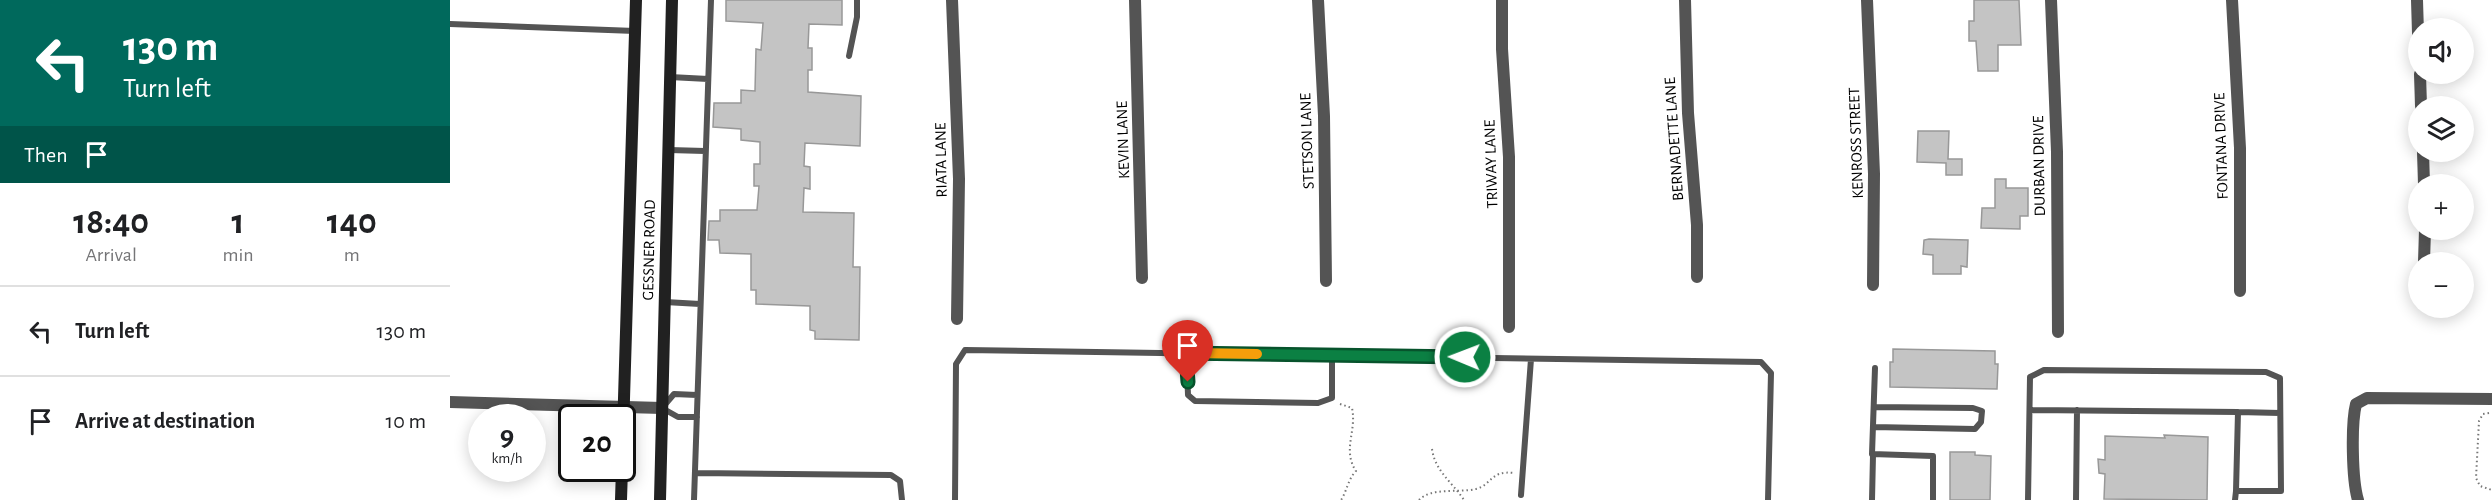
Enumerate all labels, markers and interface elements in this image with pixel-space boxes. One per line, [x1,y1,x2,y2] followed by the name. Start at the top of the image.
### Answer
[2408,18,2474,318] map controls
[2408,18,2474,84] button: sound
[24,24,102,102] icon: left
[123,26,218,68] text: 130 m
[123,75,211,102] text: Turn left
[1662,76,1686,201] street label: BERNADETTE LANE
[1846,87,1866,199] street label: KENROSS STREET
[1297,92,1317,189] street label: STETSON LANE
[2211,92,2231,200] street label: FONTANA DRIVE
[2408,96,2474,162] button: layers
[1114,101,1132,179] street label: KEVIN LANE
[2030,115,2048,216] street label: DURBAN DRIVE
[1481,119,1501,209] street label: TRIWAY LANE
[932,122,950,198] street label: RIATA LANE
[80,138,113,171] icon: arrive
[24,144,68,166] text: Then
[2408,174,2474,240] button: +
[640,199,658,301] street label: GESSNER ROAD
[73,204,149,240] text: 18:40
[231,204,244,240] text: 1
[327,204,377,240] text: 140
[85,245,137,265] text: Arrival
[222,245,254,265] text: min
[344,245,360,265] text: m
[2408,252,2474,318] button: −
[24,315,57,348] icon: left
[75,320,149,342] text: Turn left
[377,320,426,342] text: 130 m
[1162,320,1213,382] pin
[1433,325,1497,389] position arrow
[1171,329,1204,362] icon: arrive
[558,404,636,482] speed limit sign: 20
[24,405,57,438] icon: arrive
[75,410,255,432] text: Arrive at destination
[386,410,426,432] text: 10 m
[500,421,514,451] text: 9
[492,451,522,466] text: km/h

